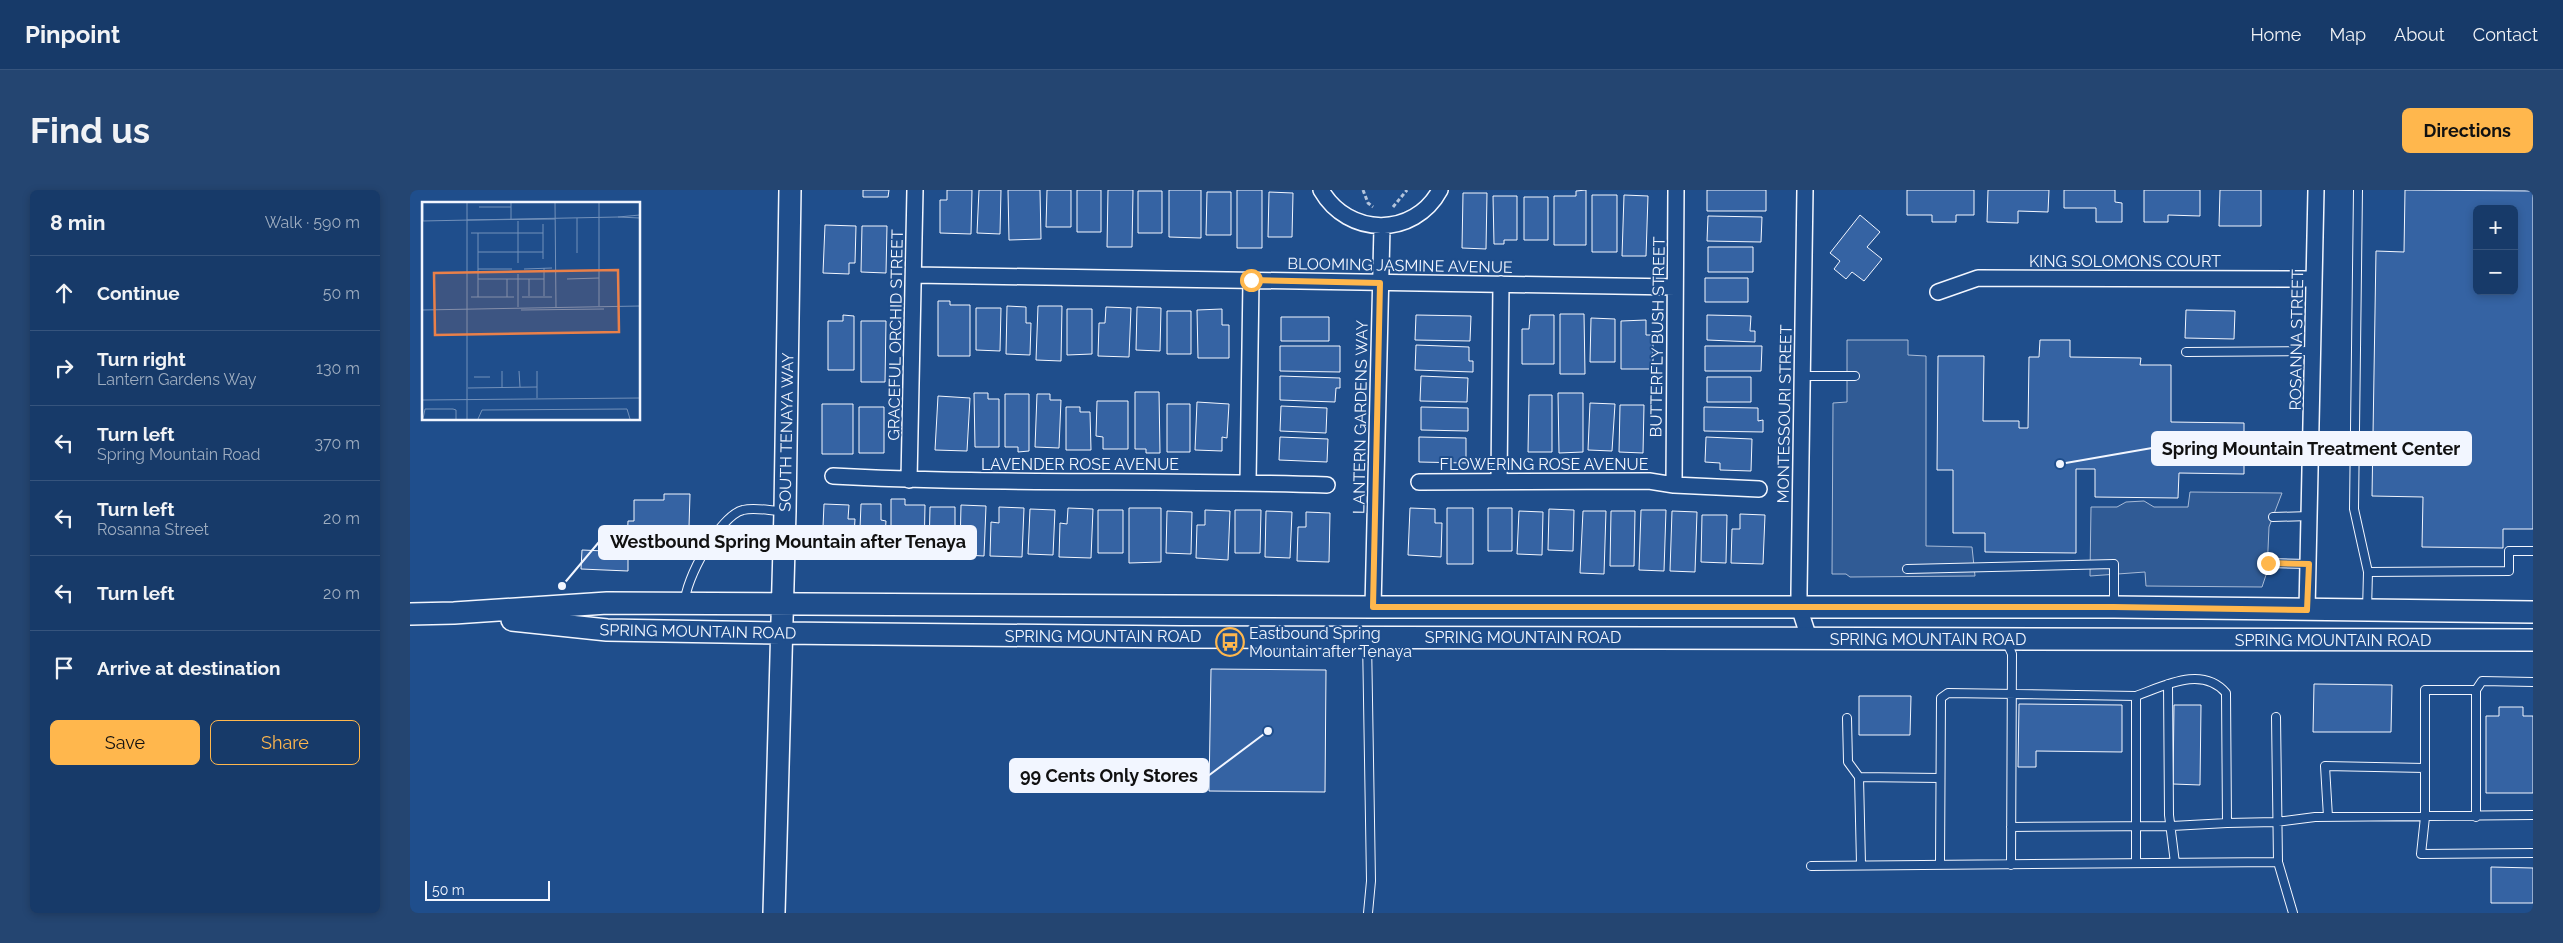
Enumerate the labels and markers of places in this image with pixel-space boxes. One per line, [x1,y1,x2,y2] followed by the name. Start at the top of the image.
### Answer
[2152,432,2471,465] callout: Spring Mountain Treatment Center
[599,526,976,559] callout: Westbound Spring Mountain after Tenaya
[1249,624,1412,661] place label: Eastbound Spring Mountain after Tenaya
[1215,627,1245,657] bus stop icon: Eastbound Spring Mountain after Tenaya
[1010,759,1208,792] callout: 99 Cents Only Stores

